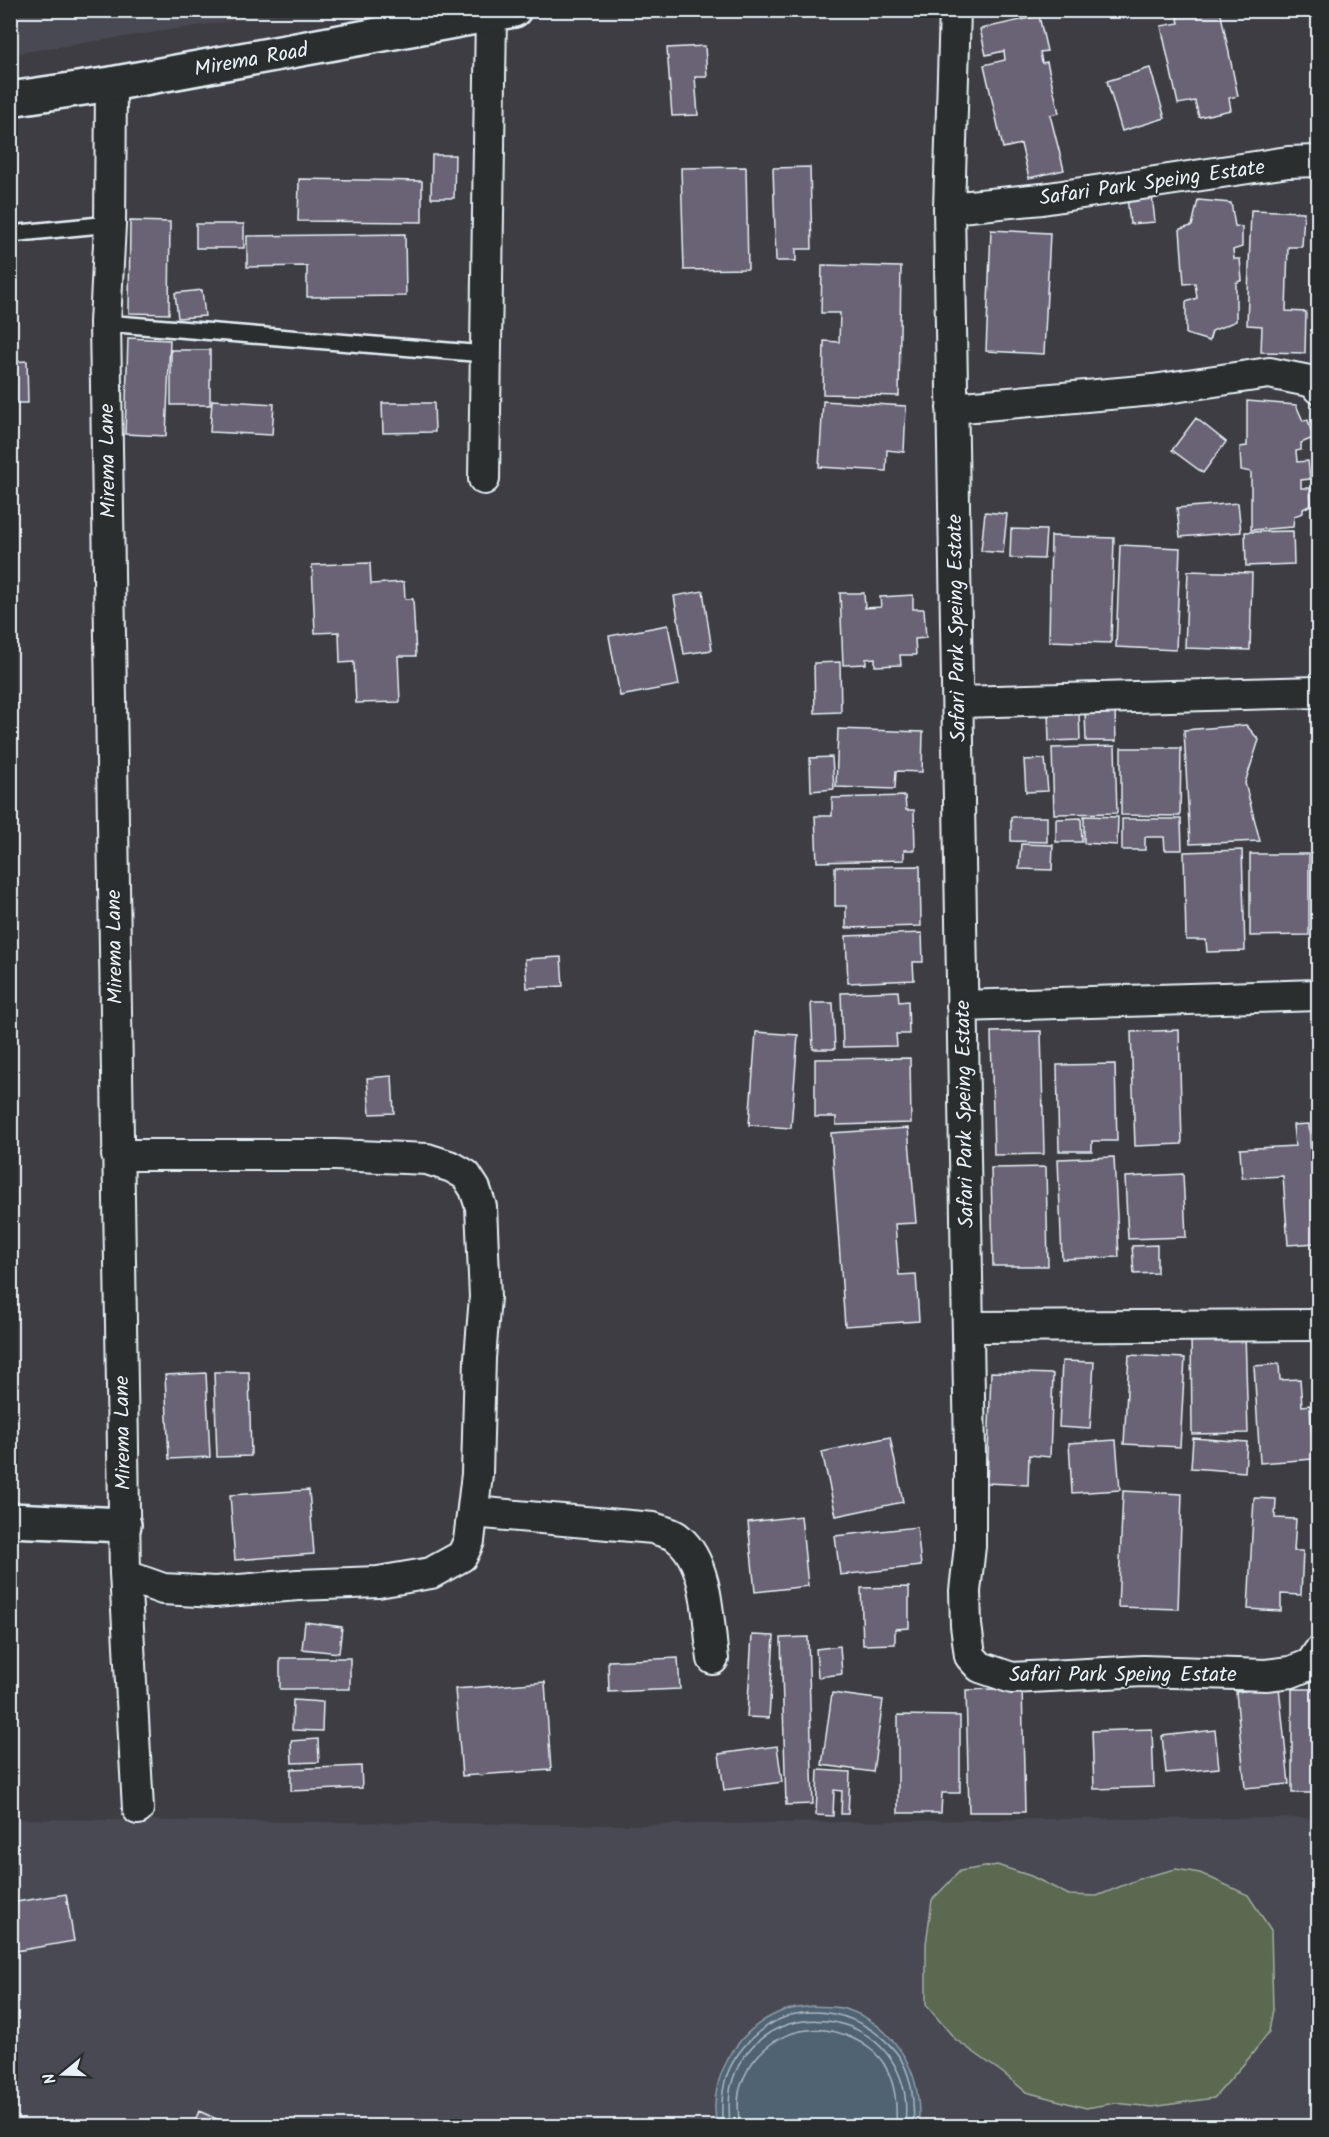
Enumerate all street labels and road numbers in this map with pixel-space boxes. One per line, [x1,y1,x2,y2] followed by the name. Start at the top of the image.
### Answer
[192,34,311,87] street label: Mirema Road
[1037,151,1268,216] street label: Safari Park Speing Estate
[91,403,126,519] street label: Mirema Lane
[939,513,976,742] street label: Safari Park Speing Estate
[98,889,133,1005] street label: Mirema Lane
[947,999,984,1228] street label: Safari Park Speing Estate
[106,1375,141,1491] street label: Mirema Lane
[1009,1659,1237,1692] street label: Safari Park Speing Estate

